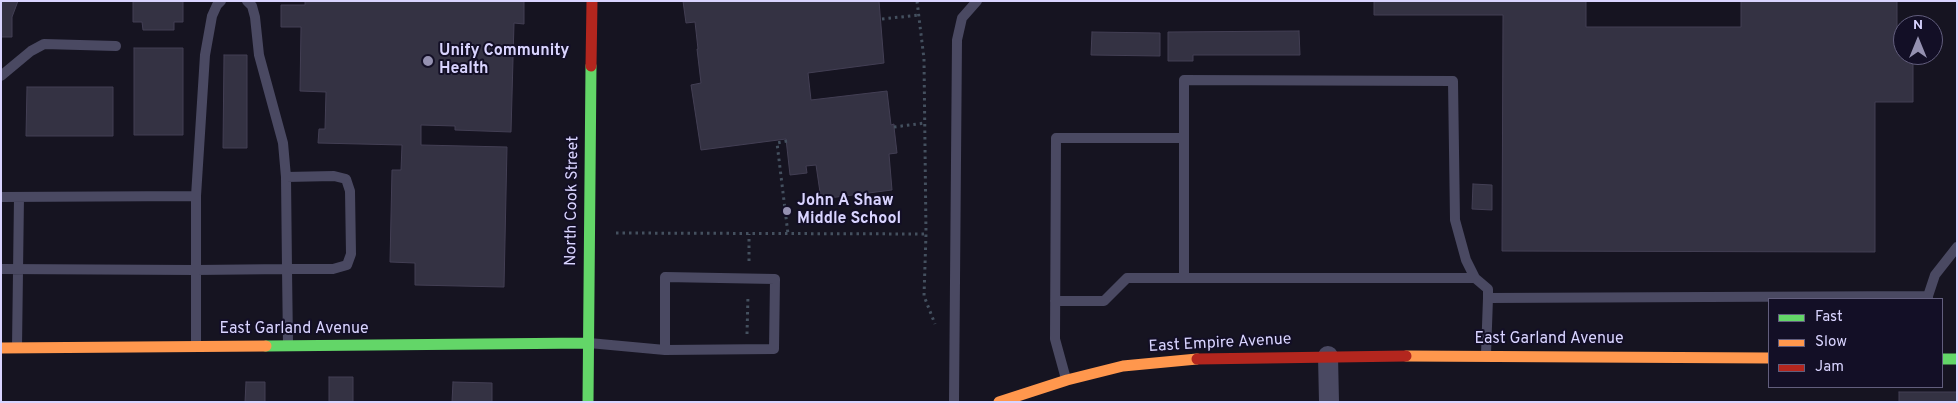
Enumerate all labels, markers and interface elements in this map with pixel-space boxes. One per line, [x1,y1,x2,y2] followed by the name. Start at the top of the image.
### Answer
[1893,15,1943,65] north arrow
[1913,17,1923,34] text: N
[439,42,569,80] place label: Unify Community Health
[421,54,435,68] marker: Unify Community Health
[562,136,584,266] street label: North Cook Street
[797,192,901,230] place label: John A Shaw Middle School
[781,205,793,217] marker: John A Shaw Middle School
[1768,298,1943,388] legend
[1815,308,1843,327] text: Fast
[219,320,369,340] street label: East Garland Avenue
[1474,330,1624,350] street label: East Garland Avenue
[1148,331,1292,357] street label: East Empire Avenue
[1815,333,1847,352] text: Slow
[1815,358,1844,377] text: Jam

